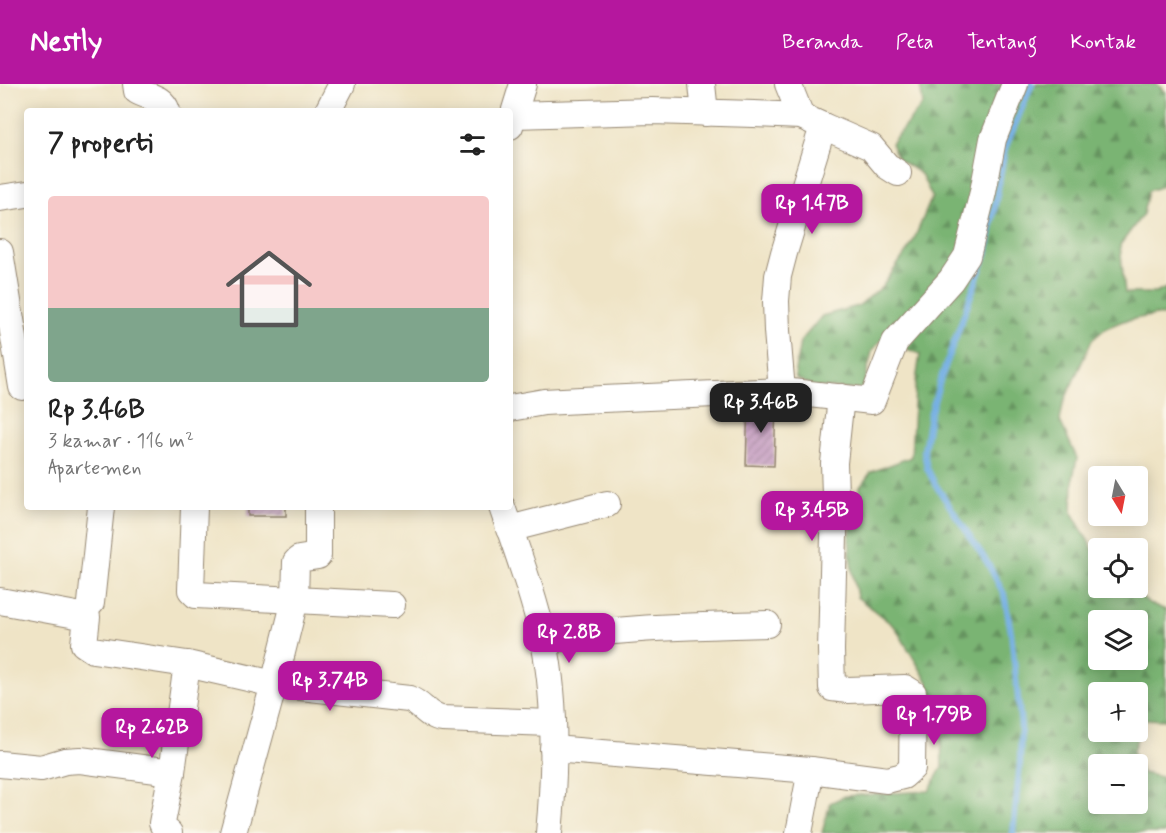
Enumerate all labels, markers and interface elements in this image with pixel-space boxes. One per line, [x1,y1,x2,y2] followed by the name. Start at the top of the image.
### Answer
[30,24,102,61] text: Nestly
[782,28,863,56] text: Beranda
[896,28,934,56] text: Peta
[967,28,1037,56] text: Tentang
[1070,28,1136,56] text: Kontak
[48,127,153,161] text: 7 properti
[456,128,489,161] icon: filters
[750,184,874,235] pin: Rp 1.47B
[775,190,849,217] text: Rp 1.47B
[215,235,323,343] icon: home
[699,383,823,434] pin: Rp 3.46B
[724,389,798,416] text: Rp 3.46B
[48,394,145,428] text: Rp 3.46B
[48,428,194,455] text: 3 kamar · 116 m²
[48,455,141,482] text: Apartemen
[1088,466,1148,526] north arrow
[1088,466,1148,814] map controls
[750,491,874,542] pin: Rp 3.45B
[775,497,849,524] text: Rp 3.45B
[1088,538,1148,598] button: locate
[1088,610,1148,670] button: layers
[514,613,624,664] pin: Rp 2.8B
[537,619,601,646] text: Rp 2.8B
[268,661,392,712] pin: Rp 3.74B
[292,667,368,694] text: Rp 3.74B
[1088,682,1148,742] button: +
[872,695,996,746] pin: Rp 1.79B
[896,701,972,728] text: Rp 1.79B
[90,708,214,759] pin: Rp 2.62B
[115,714,189,741] text: Rp 2.62B
[1088,754,1148,814] button: −

